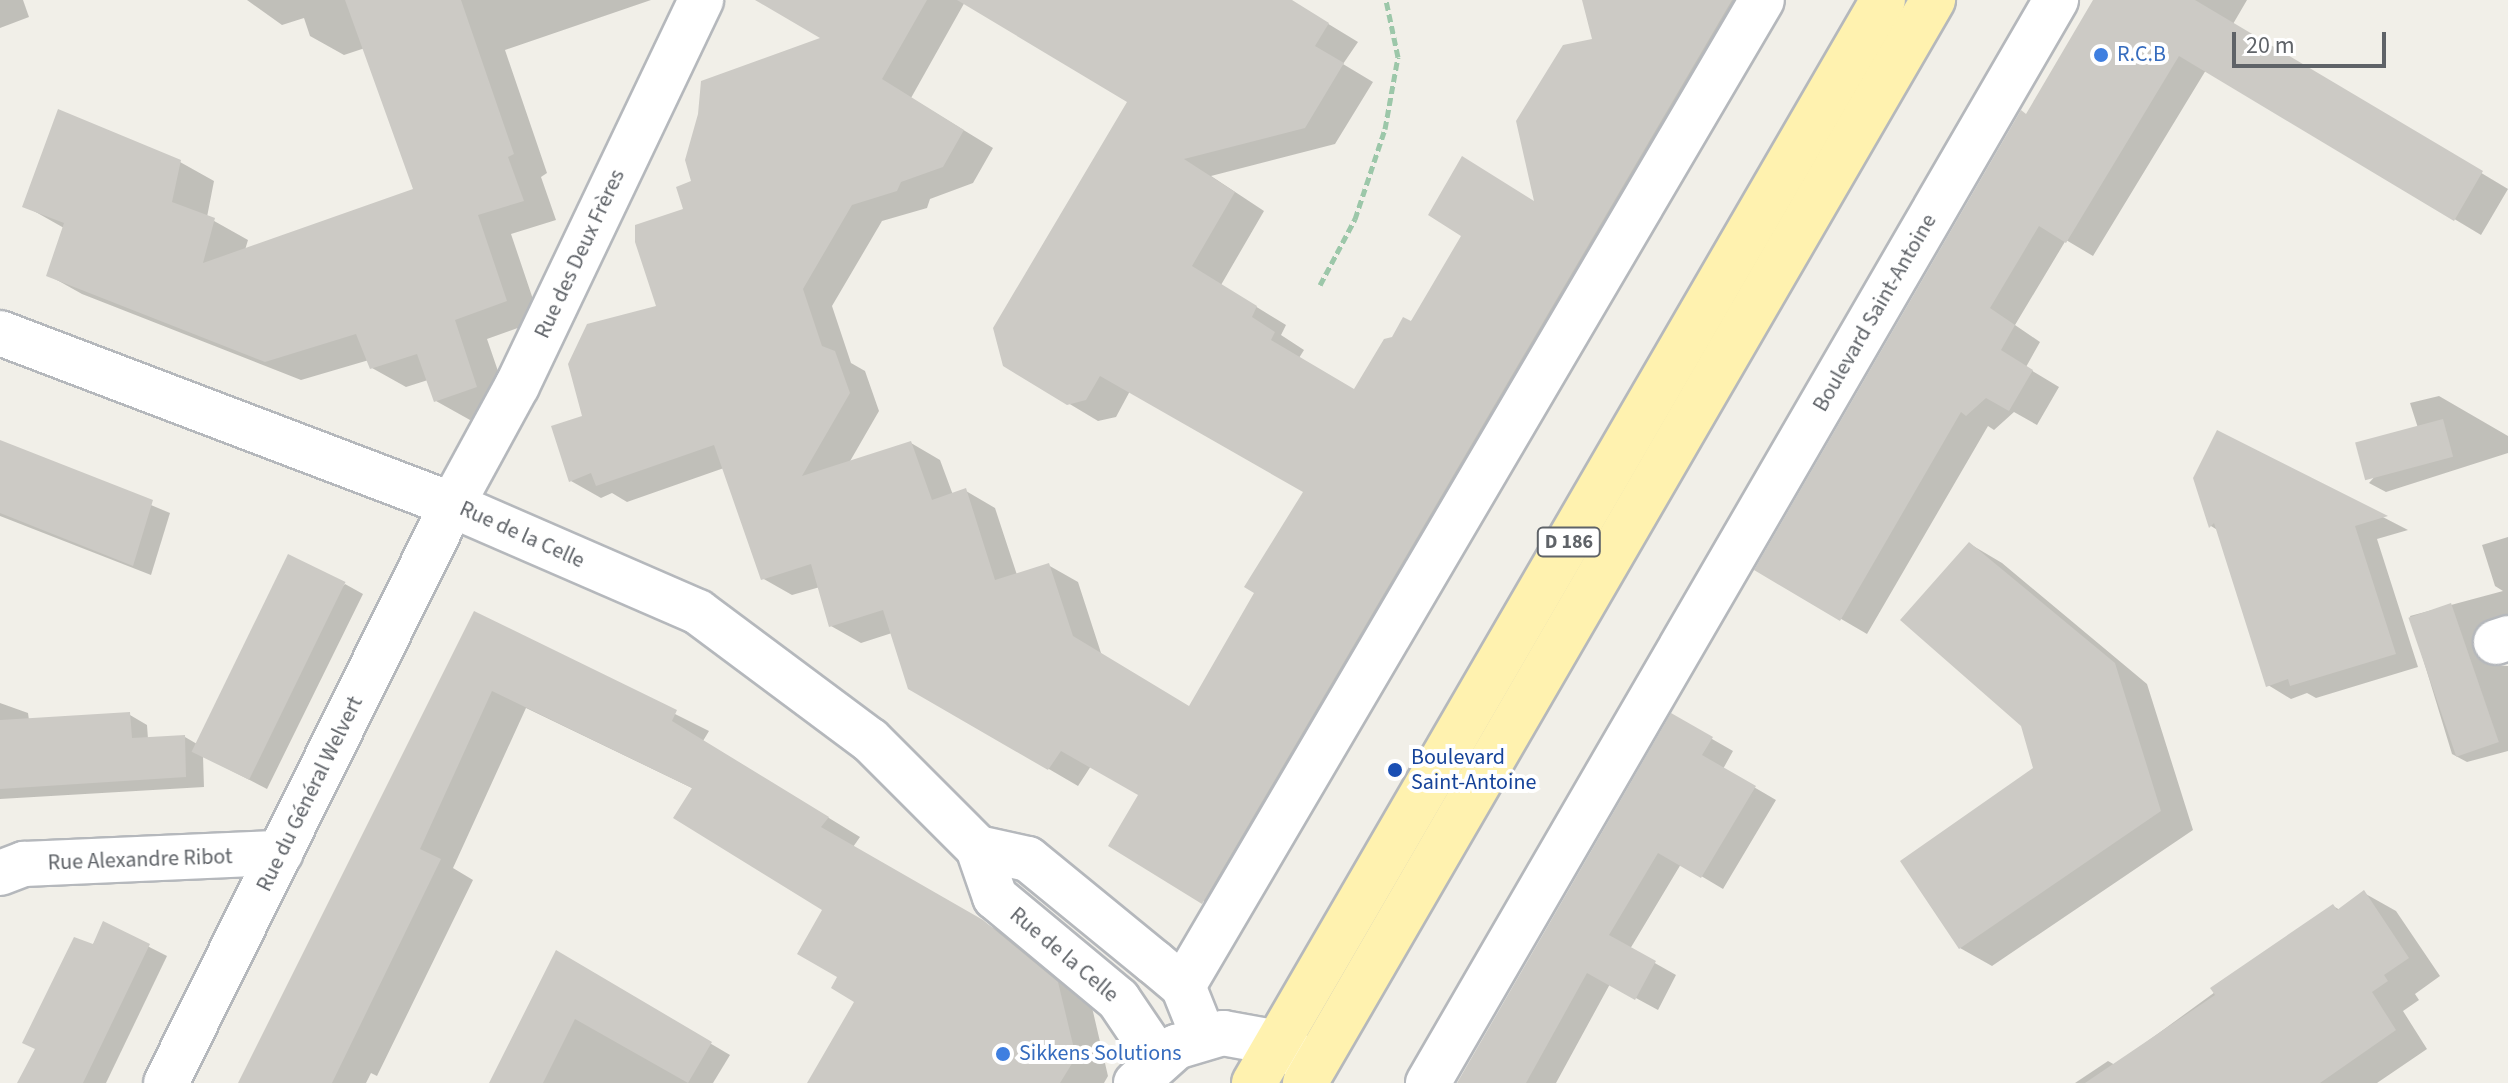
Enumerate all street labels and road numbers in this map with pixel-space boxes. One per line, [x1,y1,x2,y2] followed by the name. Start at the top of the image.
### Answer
[529,165,631,343] street label: Rue des Deux Frères
[1808,209,1942,417] street label: Boulevard Saint-Antoine
[455,496,589,574] street label: Rue de la Celle
[1535,526,1603,558] road number: D 186
[251,692,369,896] street label: Rue du Général Welvert
[47,844,233,876] street label: Rue Alexandre Ribot
[1004,902,1124,1008] street label: Rue de la Celle

